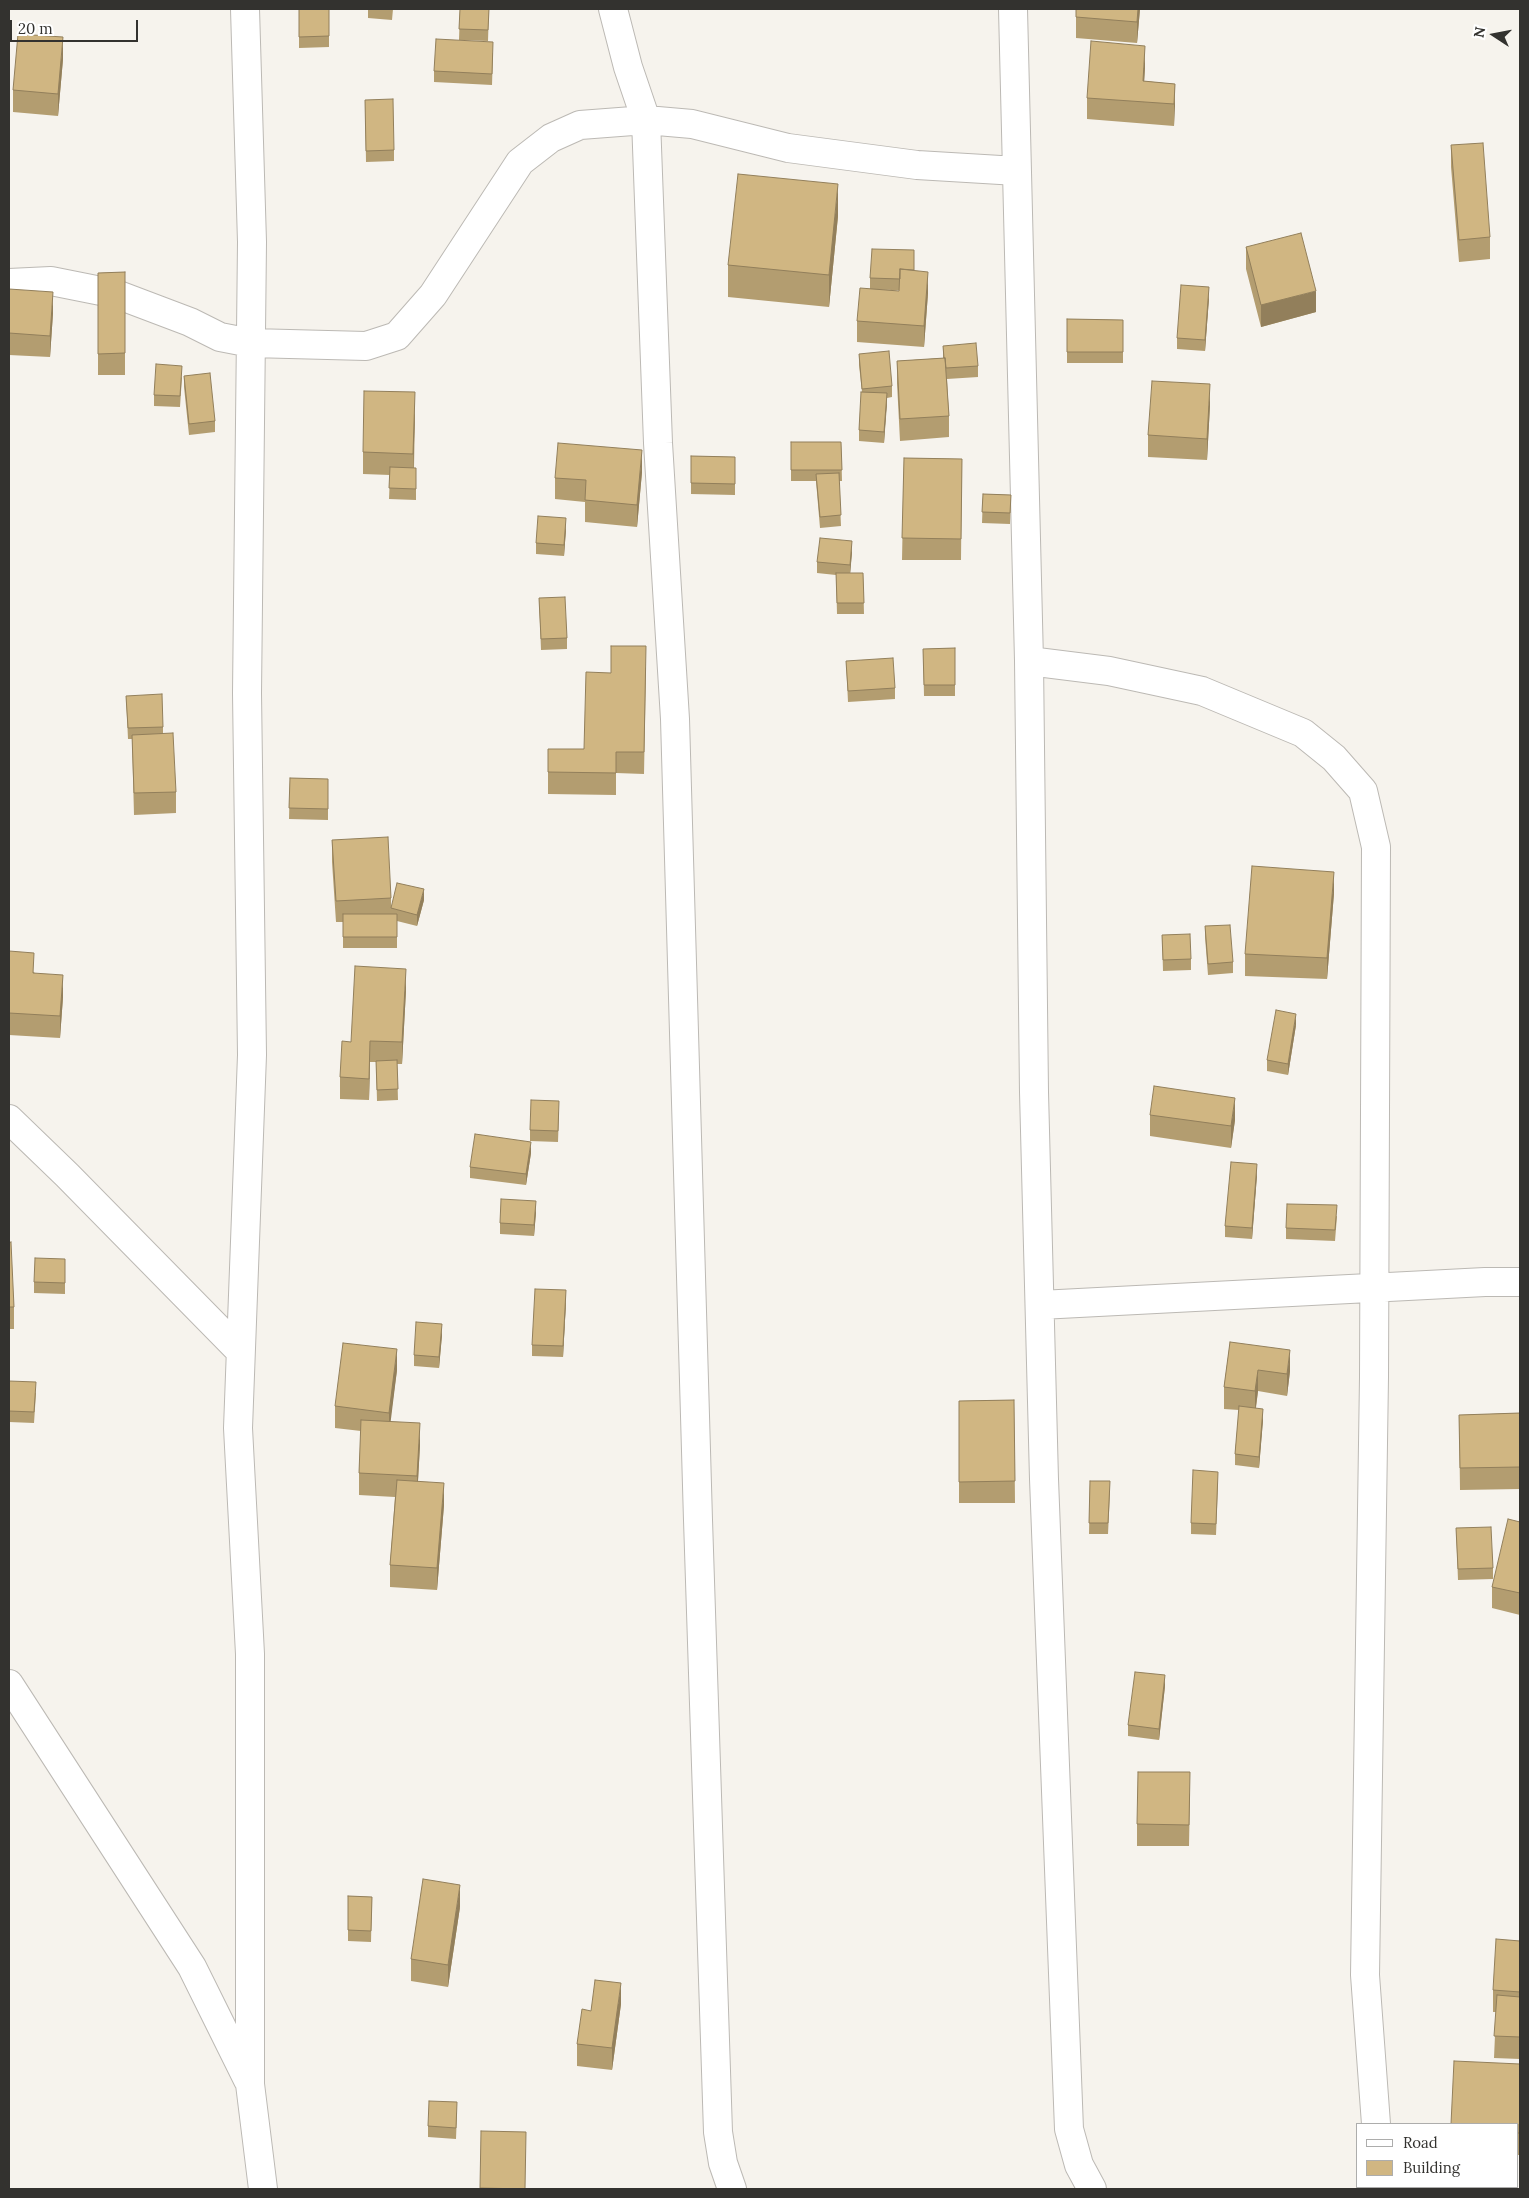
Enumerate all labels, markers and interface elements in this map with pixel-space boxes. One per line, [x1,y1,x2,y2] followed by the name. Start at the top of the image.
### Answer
[12,10,140,42] scale bar
[1469,10,1519,60] north arrow
[18,19,53,38] text: 20 m
[1469,25,1489,39] text: N
[1356,2123,1519,2188] legend
[1403,2133,1438,2152] text: Road
[1403,2158,1460,2177] text: Building

